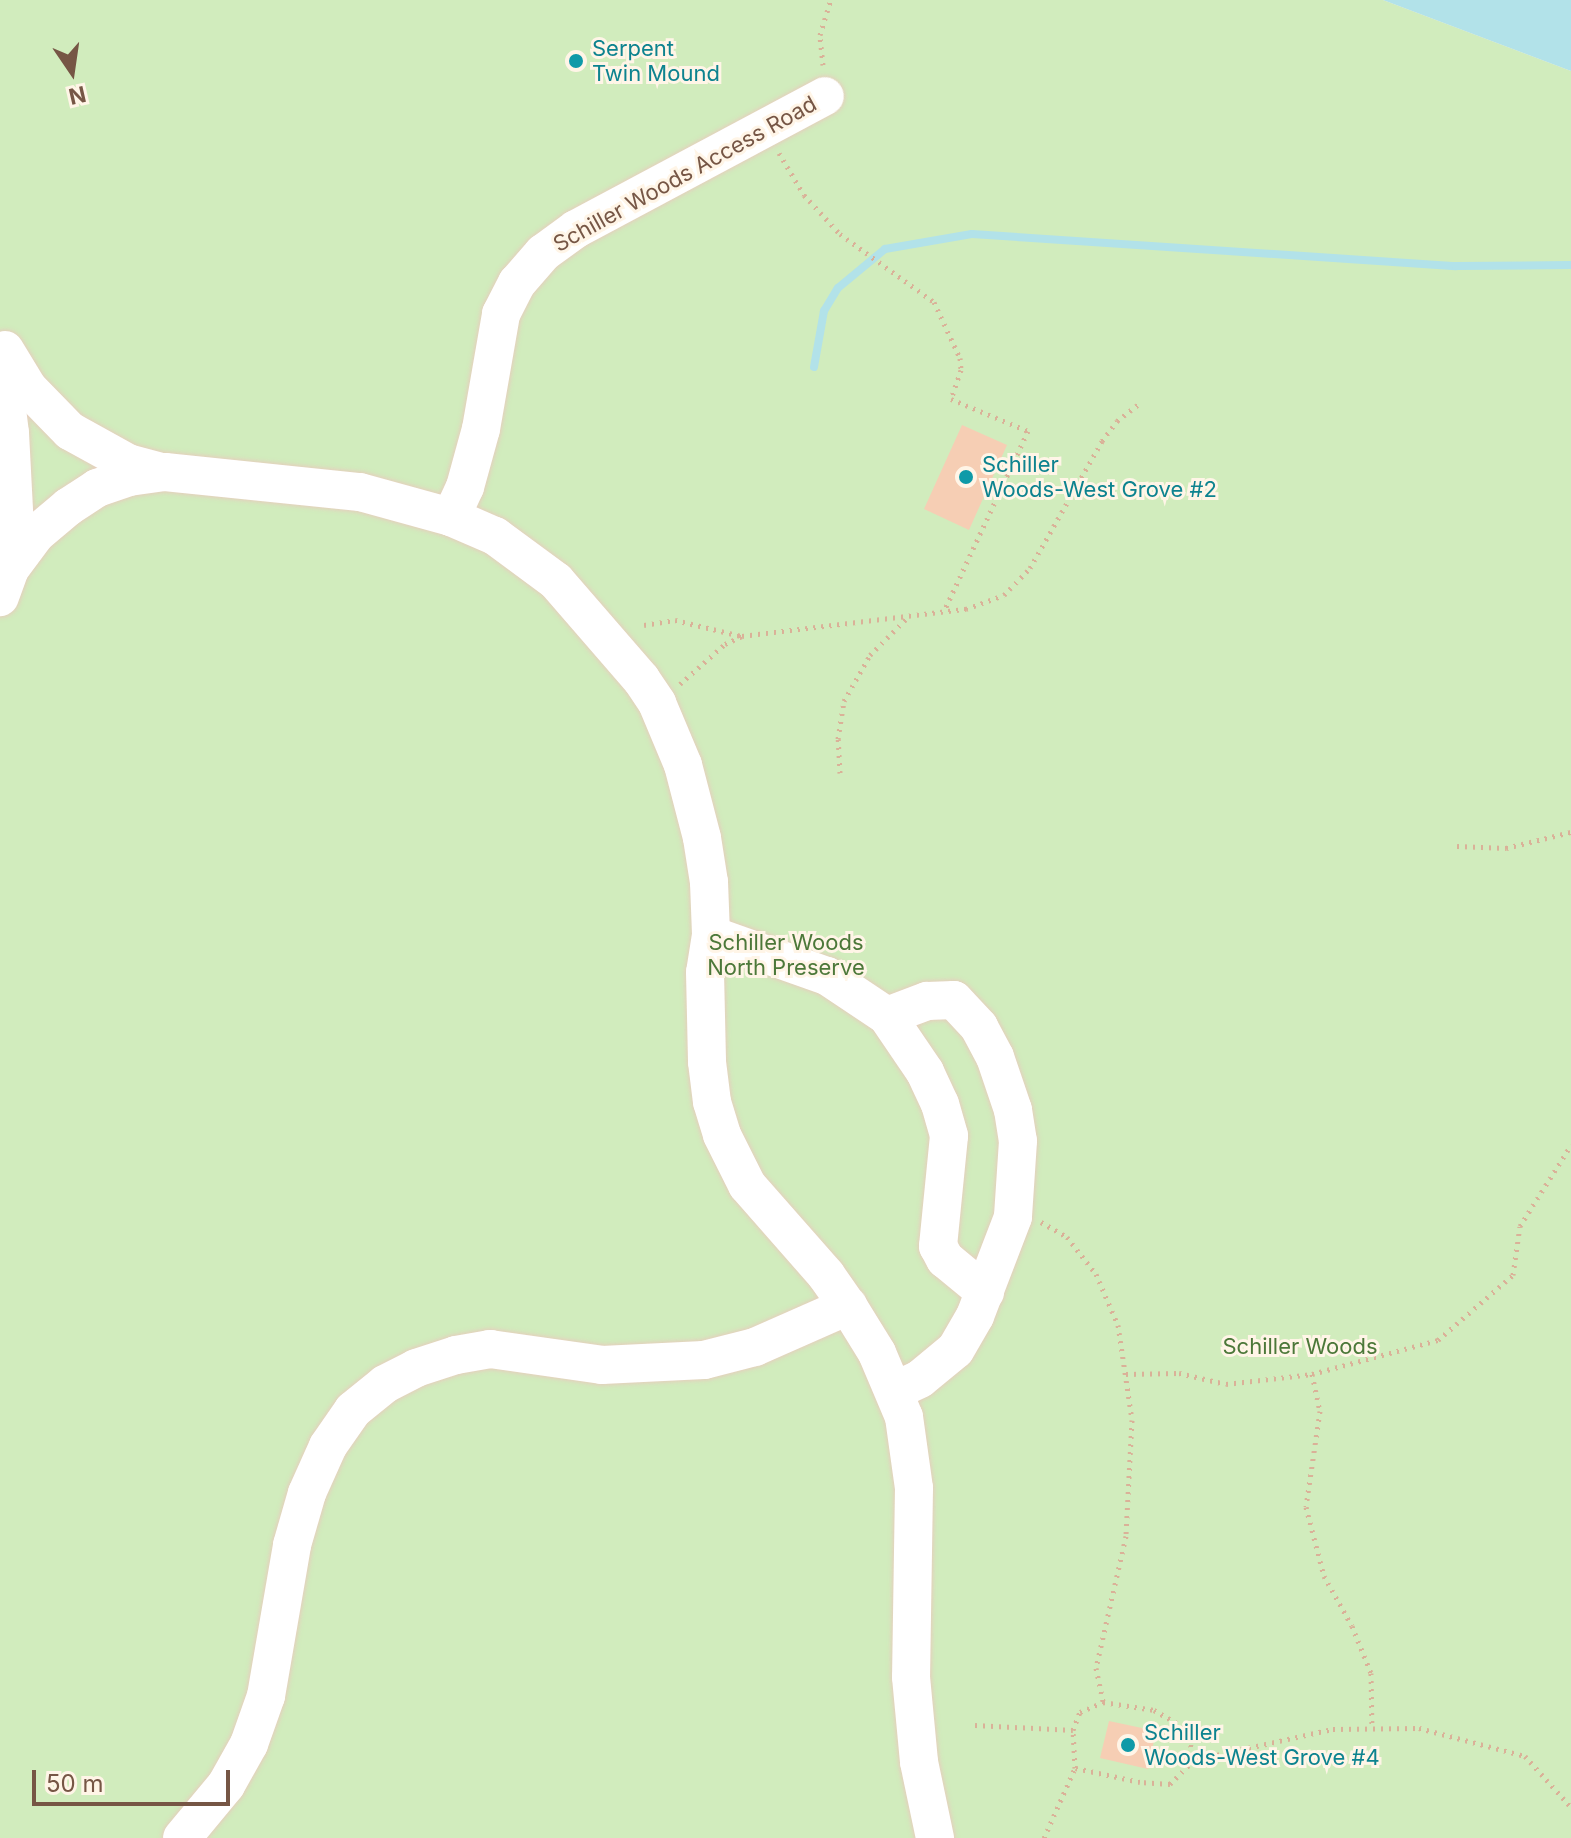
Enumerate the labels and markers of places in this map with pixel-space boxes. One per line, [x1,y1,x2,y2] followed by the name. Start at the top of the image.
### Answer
[592,35,720,86] place label: Serpent Twin Mound
[567,52,585,70] marker: Serpent Twin Mound
[982,451,1217,502] place label: Schiller Woods-West Grove #2
[957,468,975,486] marker: Schiller Woods-West Grove #2
[1144,1719,1380,1770] place label: Schiller Woods-West Grove #4
[1119,1736,1137,1754] marker: Schiller Woods-West Grove #4

